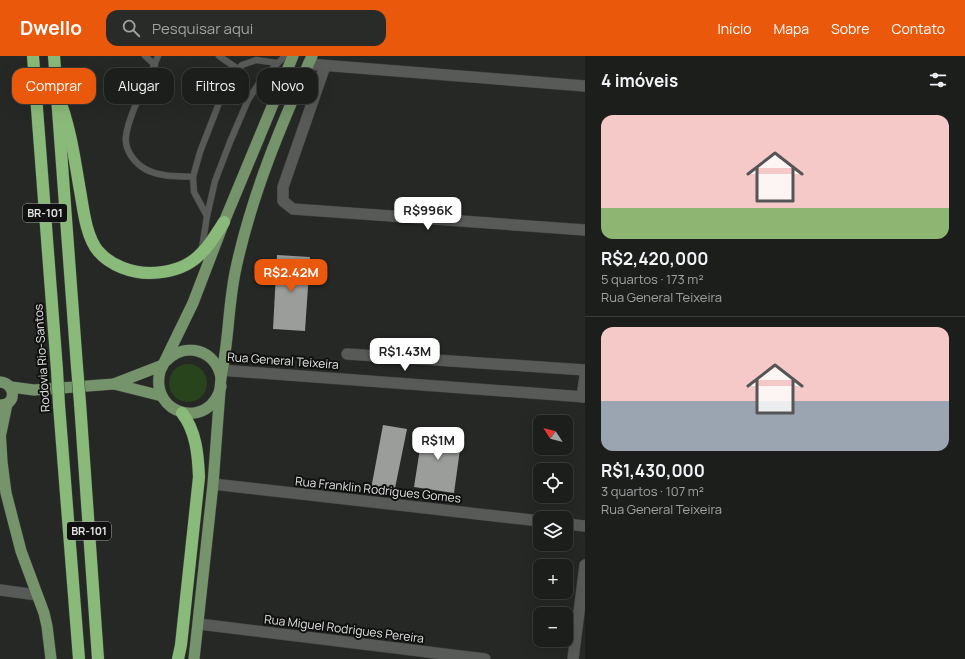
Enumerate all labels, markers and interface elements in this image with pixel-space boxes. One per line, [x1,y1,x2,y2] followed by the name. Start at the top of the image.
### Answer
[106,10,386,46] search box
[20,15,82,41] text: Dwello
[120,17,142,39] icon: search
[152,18,253,39] text: Pesquisar aqui
[718,19,751,38] text: Início
[773,19,809,38] text: Mapa
[831,19,869,38] text: Sobre
[891,19,945,38] text: Contato
[12,68,96,104] chip: Comprar
[104,68,174,104] chip: Alugar
[182,68,249,104] chip: Filtros
[257,68,318,104] chip: Novo
[601,69,678,92] text: 4 imóveis
[927,69,949,91] icon: filters
[739,141,811,213] icon: home
[395,197,461,231] pin: R$996K
[403,201,453,219] text: R$996K
[23,204,67,222] road number: BR-101
[601,247,709,270] text: R$2,420,000
[254,259,328,293] pin: R$2.42M
[263,263,319,281] text: R$2.42M
[601,270,704,288] text: 5 quartos · 173 m²
[601,288,722,306] text: Rua General Teixeira
[29,303,54,413] street label: Rodovia Rio-Santos
[368,338,442,372] pin: R$1.43M
[379,342,431,360] text: R$1.43M
[227,348,339,373] street label: Rua General Teixeira
[739,353,811,425] icon: home
[533,415,573,455] north arrow
[533,415,573,647] map controls
[414,427,462,461] pin: R$1M
[421,431,455,449] text: R$1M
[601,459,705,482] text: R$1,430,000
[533,463,573,503] button: locate
[294,472,462,507] street label: Rua Franklin Rodrigues Gomes
[601,482,704,500] text: 3 quartos · 107 m²
[601,500,722,518] text: Rua General Teixeira
[533,511,573,551] button: layers
[67,522,111,540] road number: BR-101
[533,559,573,599] button: +
[533,607,573,647] button: −
[263,610,425,647] street label: Rua Miguel Rodrigues Pereira

